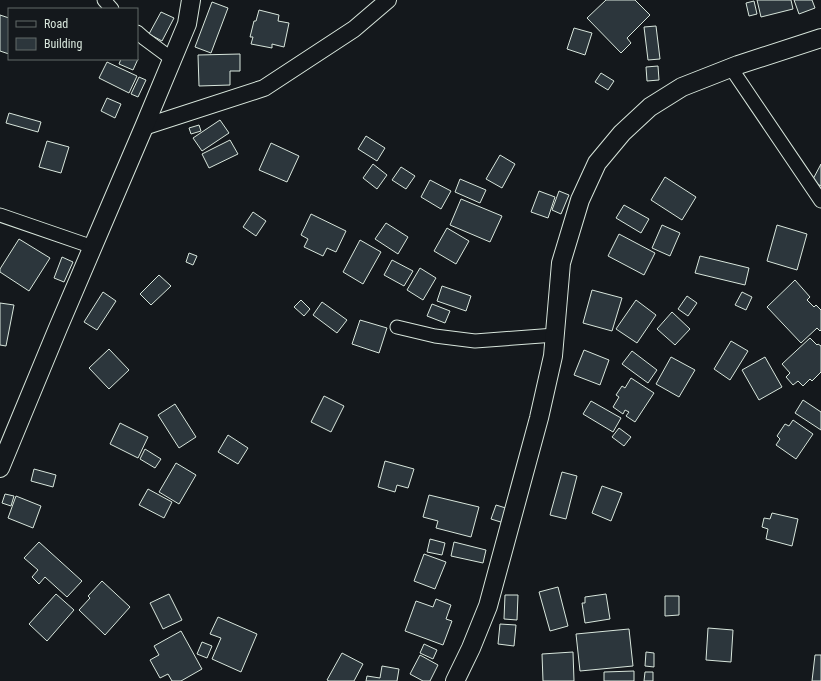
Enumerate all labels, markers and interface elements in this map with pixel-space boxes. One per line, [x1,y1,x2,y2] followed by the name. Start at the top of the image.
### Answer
[8,8,138,60] legend
[44,17,68,31] text: Road
[44,37,82,51] text: Building

